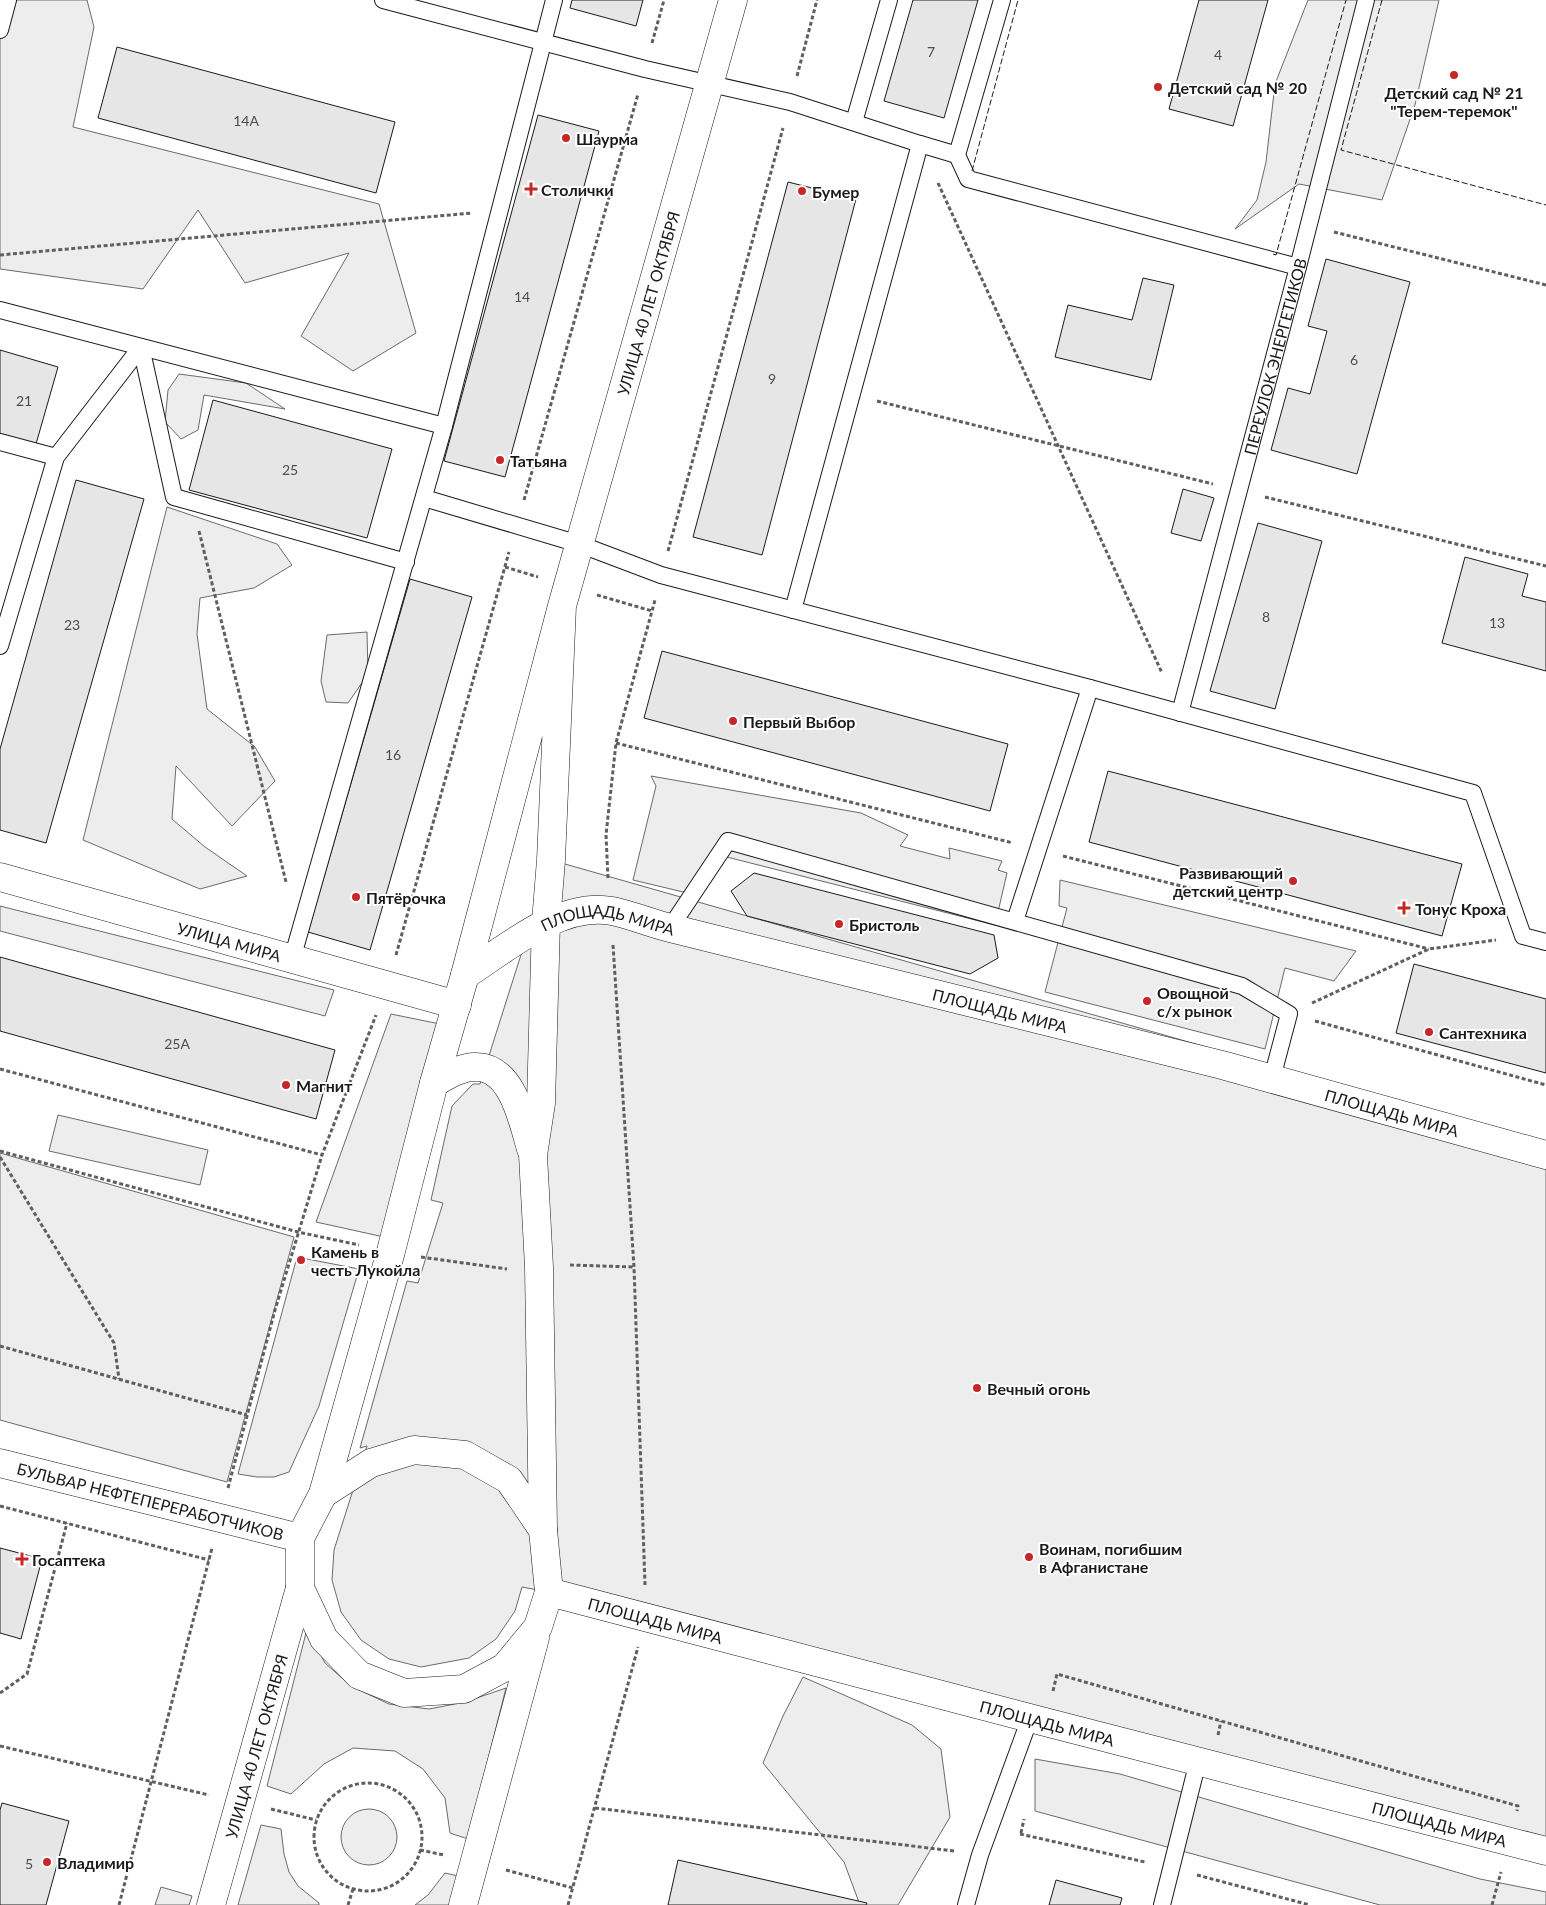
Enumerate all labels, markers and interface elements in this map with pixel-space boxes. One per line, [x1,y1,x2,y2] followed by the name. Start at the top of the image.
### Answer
[927,43,935,60] house number: 7
[1214,46,1222,63] house number: 4
[1448,69,1460,81] marker: Детский сад № 21 "Терем-теремок"
[1168,78,1307,97] place label: Детский сад № 20
[1152,81,1164,93] marker: Детский сад № 20
[1384,83,1524,120] place label: Детский сад № 21 "Терем-теремок"
[233,112,259,129] house number: 14А
[576,129,638,148] place label: Шаурма
[560,132,572,144] marker: Шаурма
[541,180,614,199] place label: Столички
[812,182,859,201] place label: Бумер
[525,183,537,195] marker: Столички
[796,185,808,197] marker: Бумер
[612,209,683,397] street label: УЛИЦА 40 ЛЕТ ОКТЯБРЯ
[1239,256,1309,457] street label: ПЕРЕУЛОК ЭНЕРГЕТИКОВ
[514,288,530,305] house number: 14
[1350,351,1358,368] house number: 6
[768,370,776,387] house number: 9
[16,392,32,409] house number: 21
[510,451,567,470] place label: Татьяна
[494,454,506,466] marker: Татьяна
[282,461,298,478] house number: 25
[1262,608,1270,625] house number: 8
[1489,614,1505,631] house number: 13
[64,616,80,633] house number: 23
[743,712,855,731] place label: Первый Выбор
[727,715,739,727] marker: Первый Выбор
[385,746,401,763] house number: 16
[1173,863,1283,900] place label: Развивающий детский центр
[1287,875,1299,887] marker: Развивающий детский центр
[366,888,446,907] place label: Пятёрочка
[350,891,362,903] marker: Пятёрочка
[1415,899,1506,918] place label: Тонус Кроха
[537,900,677,938] street label: ПЛОЩАДЬ МИРА
[1397,901,1411,915] marker: Тонус Кроха
[849,915,920,934] place label: Бристоль
[175,918,283,965] street label: УЛИЦА МИРА
[833,918,845,930] marker: Бристоль
[1157,983,1232,1020] place label: Овощной с/х рынок
[931,984,1070,1036] street label: ПЛОЩАДЬ МИРА
[1141,995,1153,1007] marker: Овощной с/х рынок
[1439,1023,1527,1042] place label: Сантехника
[1423,1026,1435,1038] marker: Сантехника
[164,1035,190,1052] house number: 25А
[296,1076,353,1095] place label: Магнит
[280,1079,292,1091] marker: Магнит
[1323,1085,1461,1140] street label: ПЛОЩАДЬ МИРА
[311,1242,420,1279] place label: Камень в честь Лукойла
[295,1254,307,1266] marker: Камень в честь Лукойла
[987,1379,1091,1398] place label: Вечный огонь
[971,1382,983,1394] marker: Вечный огонь
[15,1458,286,1543] street label: БУЛЬВАР НЕФТЕПЕРЕРАБОТЧИКОВ
[1039,1539,1182,1576] place label: Воинам, погибшим в Афганистане
[32,1550,105,1569] place label: Госаптека
[1023,1551,1035,1563] marker: Воинам, погибшим в Афганистане
[16,1553,28,1565] marker: Госаптека
[586,1593,725,1647] street label: ПЛОЩАДЬ МИРА
[221,1652,291,1840] street label: УЛИЦА 40 ЛЕТ ОКТЯБРЯ
[978,1696,1117,1749] street label: ПЛОЩАДЬ МИРА
[1370,1797,1509,1850] street label: ПЛОЩАДЬ МИРА
[57,1853,134,1872] place label: Владимир
[25,1855,33,1872] house number: 5
[41,1856,53,1868] marker: Владимир

